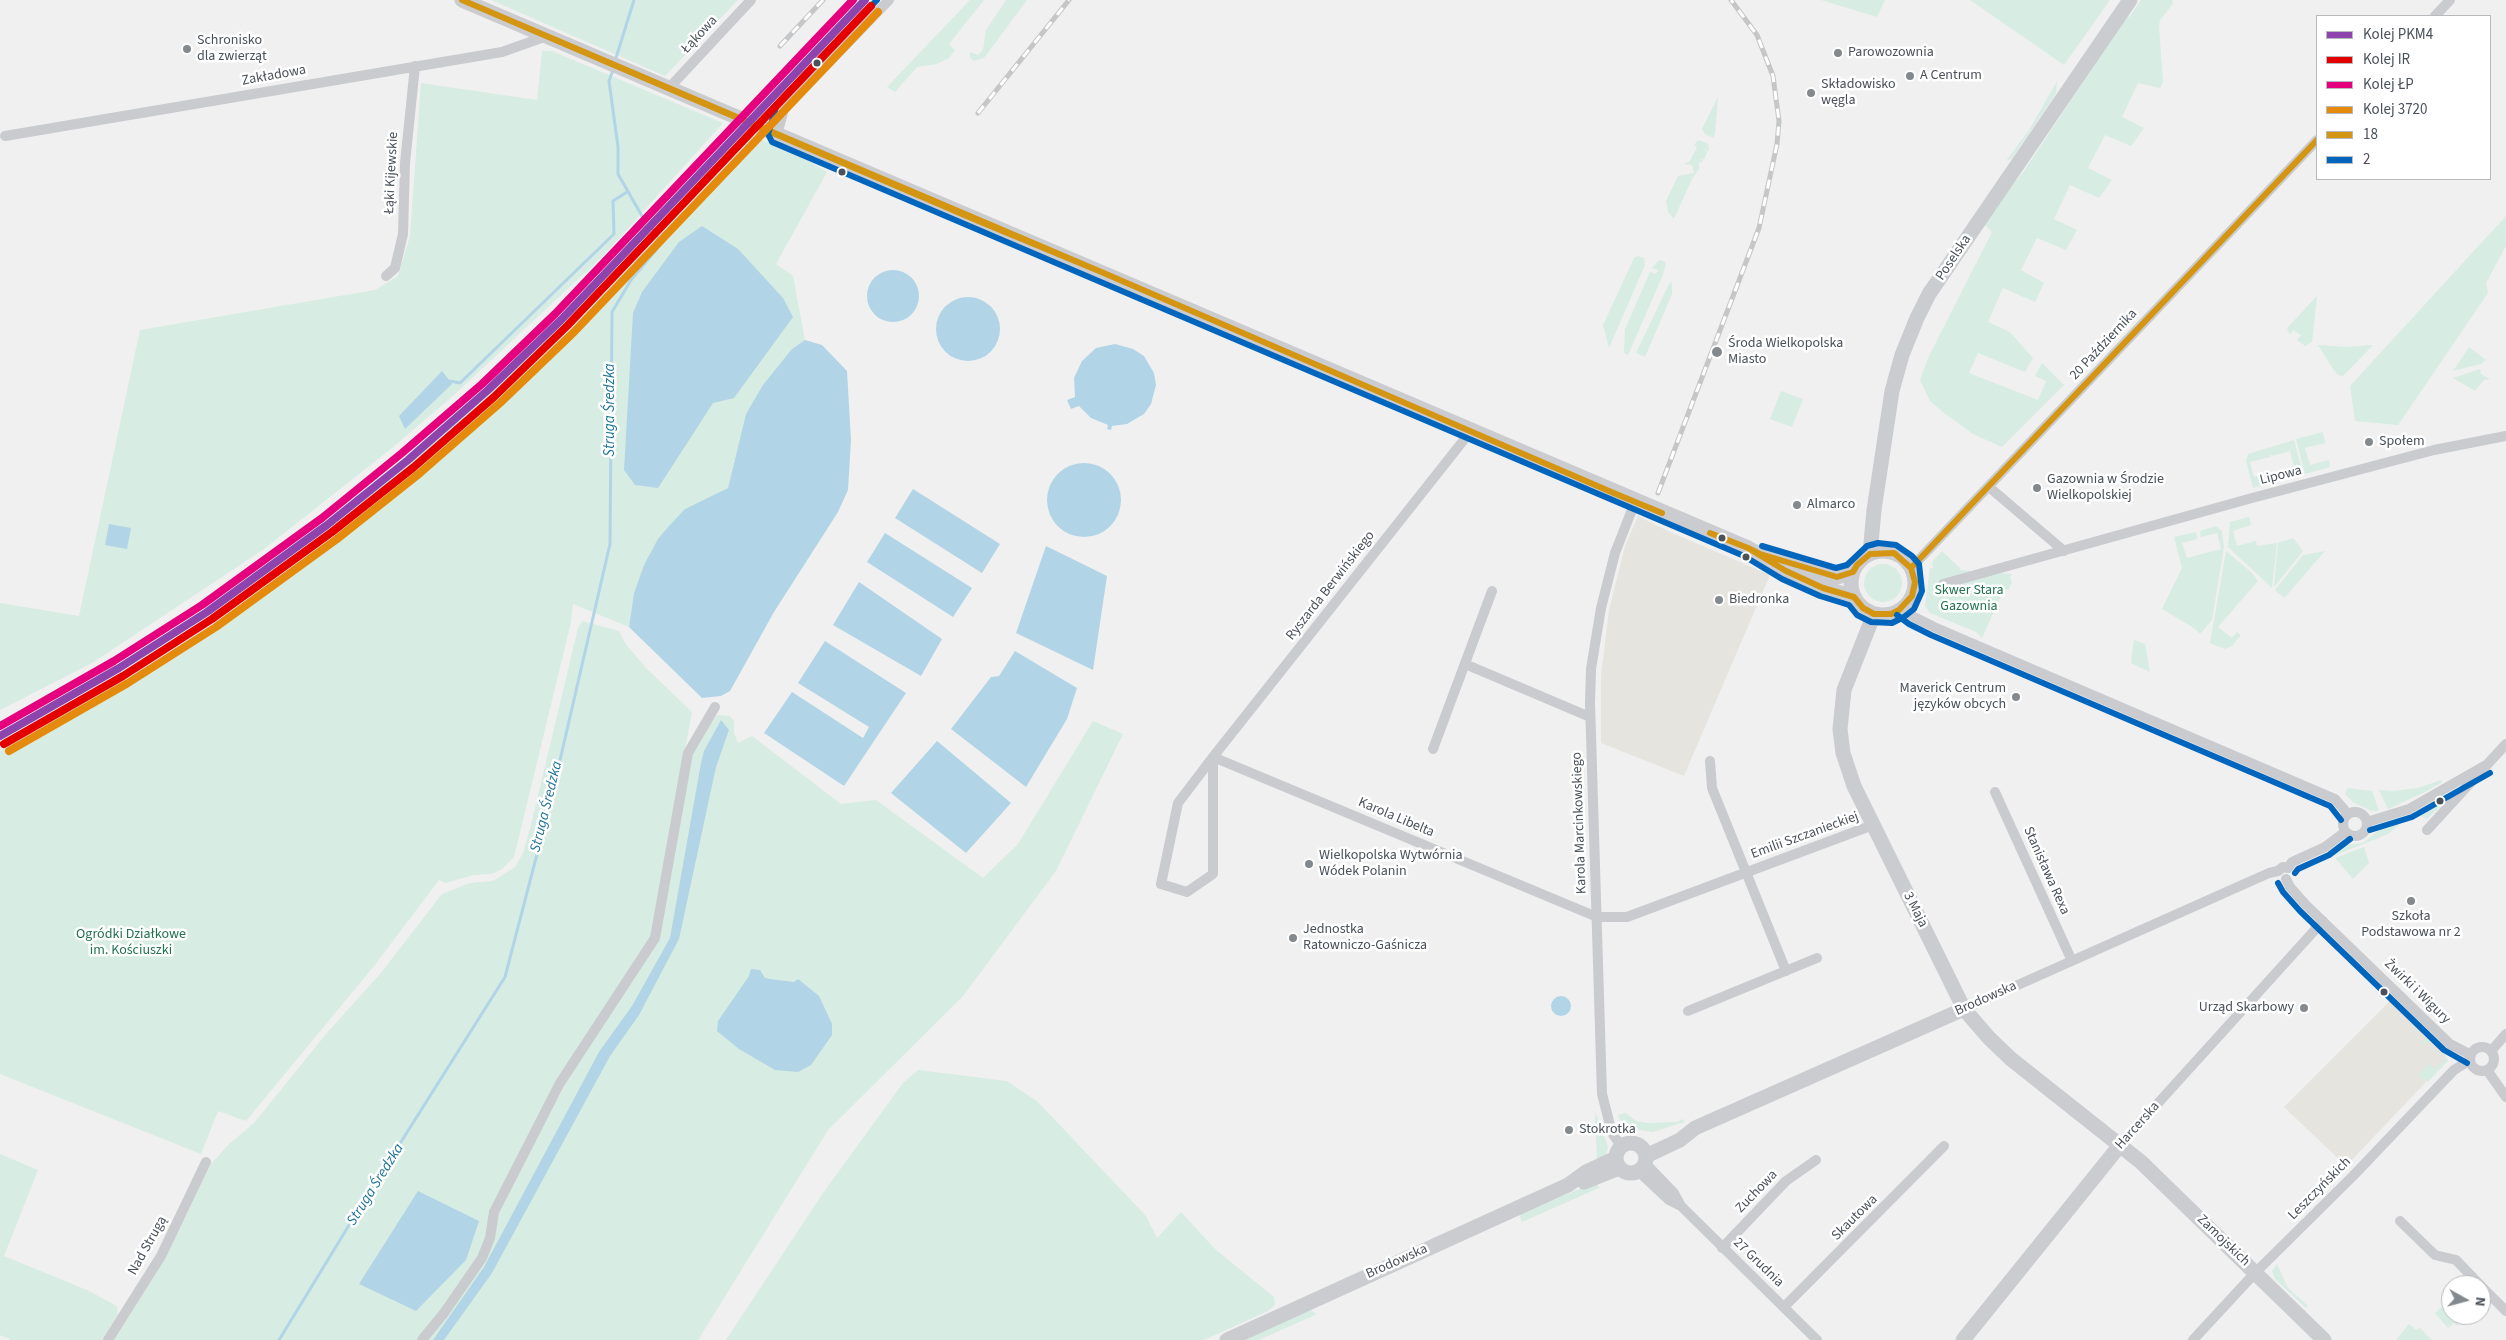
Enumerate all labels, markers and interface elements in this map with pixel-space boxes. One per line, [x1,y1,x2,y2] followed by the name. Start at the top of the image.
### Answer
[678,13,722,57] street label: Łąkowa
[2316,15,2491,180] legend
[2363,24,2433,45] text: Kolej PKM4
[197,33,267,65] place label: Schronisko dla zwierząt
[181,43,193,55] marker: Schronisko dla zwierząt
[1848,45,1934,61] place label: Parowozownia
[1832,47,1844,59] marker: Parowozownia
[2363,49,2410,70] text: Kolej IR
[812,58,822,68] unlabelled marker
[241,62,307,90] street label: Zakładowa
[1920,68,1982,84] place label: A Centrum
[1904,70,1916,82] marker: A Centrum
[2363,74,2414,95] text: Kolej ŁP
[1821,77,1896,110] place label: Składowisko węgla
[1805,87,1817,99] marker: Składowisko węgla
[2363,99,2428,120] text: Kolej 3720
[2363,124,2378,145] text: 18
[381,131,403,215] street label: Łąki Kijewskie
[2363,149,2370,170] text: 2
[837,167,847,177] unlabelled marker
[1933,232,1975,284] street label: Poselska
[2067,306,2141,384] street label: 20 Października
[1728,336,1843,368] place label: Środa Wielkopolska Miasto
[1710,345,1724,359] marker: Środa Wielkopolska Miasto
[602,363,620,457] water label: Struga Średzka
[2379,434,2425,450] place label: Społem
[2363,436,2375,448] marker: Społem
[2258,463,2304,489] street label: Lipowa
[2047,472,2164,504] place label: Gazownia w Środzie Wielkopolskiej
[2031,482,2043,494] marker: Gazownia w Środzie Wielkopolskiej
[1807,497,1855,513] place label: Almarco
[1791,499,1803,511] marker: Almarco
[1283,528,1379,644] street label: Ryszarda Berwińskiego
[1717,533,1727,543] unlabelled marker
[1741,552,1751,562] unlabelled marker
[1934,583,2004,616] park label: Skwer Stara Gazownia
[1729,592,1789,608] place label: Biedronka
[1713,594,1725,606] marker: Biedronka
[1900,681,2006,714] place label: Maverick Centrum języków obcych
[2010,691,2022,703] marker: Maverick Centrum języków obcych
[1569,752,1591,894] street label: Karola Marcinkowskiego
[527,760,567,854] water label: Struga Średzka
[1355,794,1437,842] street label: Karola Libelta
[2435,796,2445,806] unlabelled marker
[1749,809,1861,863] street label: Emilii Szczanieckiej
[2019,824,2073,918] street label: Stanisława Rexa
[1319,848,1463,880] place label: Wielkopolska Wytwórnia Wódek Polanin
[1303,858,1315,870] marker: Wielkopolska Wytwórnia Wódek Polanin
[1899,889,1931,931] street label: 3 Maja
[2405,895,2417,907] marker: Szkoła Podstawowa nr 2
[2361,909,2461,942] place label: Szkoła Podstawowa nr 2
[1303,922,1427,954] place label: Jednostka Ratowniczo-Gaśnicza
[76,927,186,960] park label: Ogródki Działkowe im. Kościuszki
[1287,932,1299,944] marker: Jednostka Ratowniczo-Gaśnicza
[2380,956,2454,1028] street label: Żwirki i Wigury
[1953,978,2019,1020] street label: Brodowska
[2379,987,2389,997] unlabelled marker
[2199,1000,2294,1016] place label: Urząd Skarbowy
[2298,1002,2310,1014] marker: Urząd Skarbowy
[2112,1099,2164,1153] street label: Harcerska
[1579,1122,1636,1138] place label: Stokrotka
[1563,1124,1575,1136] marker: Stokrotka
[344,1141,408,1229] water label: Struga Średzka
[2285,1154,2355,1224] street label: Leszczyńskich
[1732,1167,1782,1217] street label: Zuchowa
[1829,1192,1881,1244] street label: Skautowa
[2193,1212,2253,1270] street label: Zamojskich
[125,1214,171,1278] street label: Nad Strugą
[1729,1235,1787,1291] street label: 27 Grudnia
[1364,1241,1430,1283] street label: Brodowska
[2441,1275,2491,1325] north arrow
[2469,1296,2490,1308] text: N

